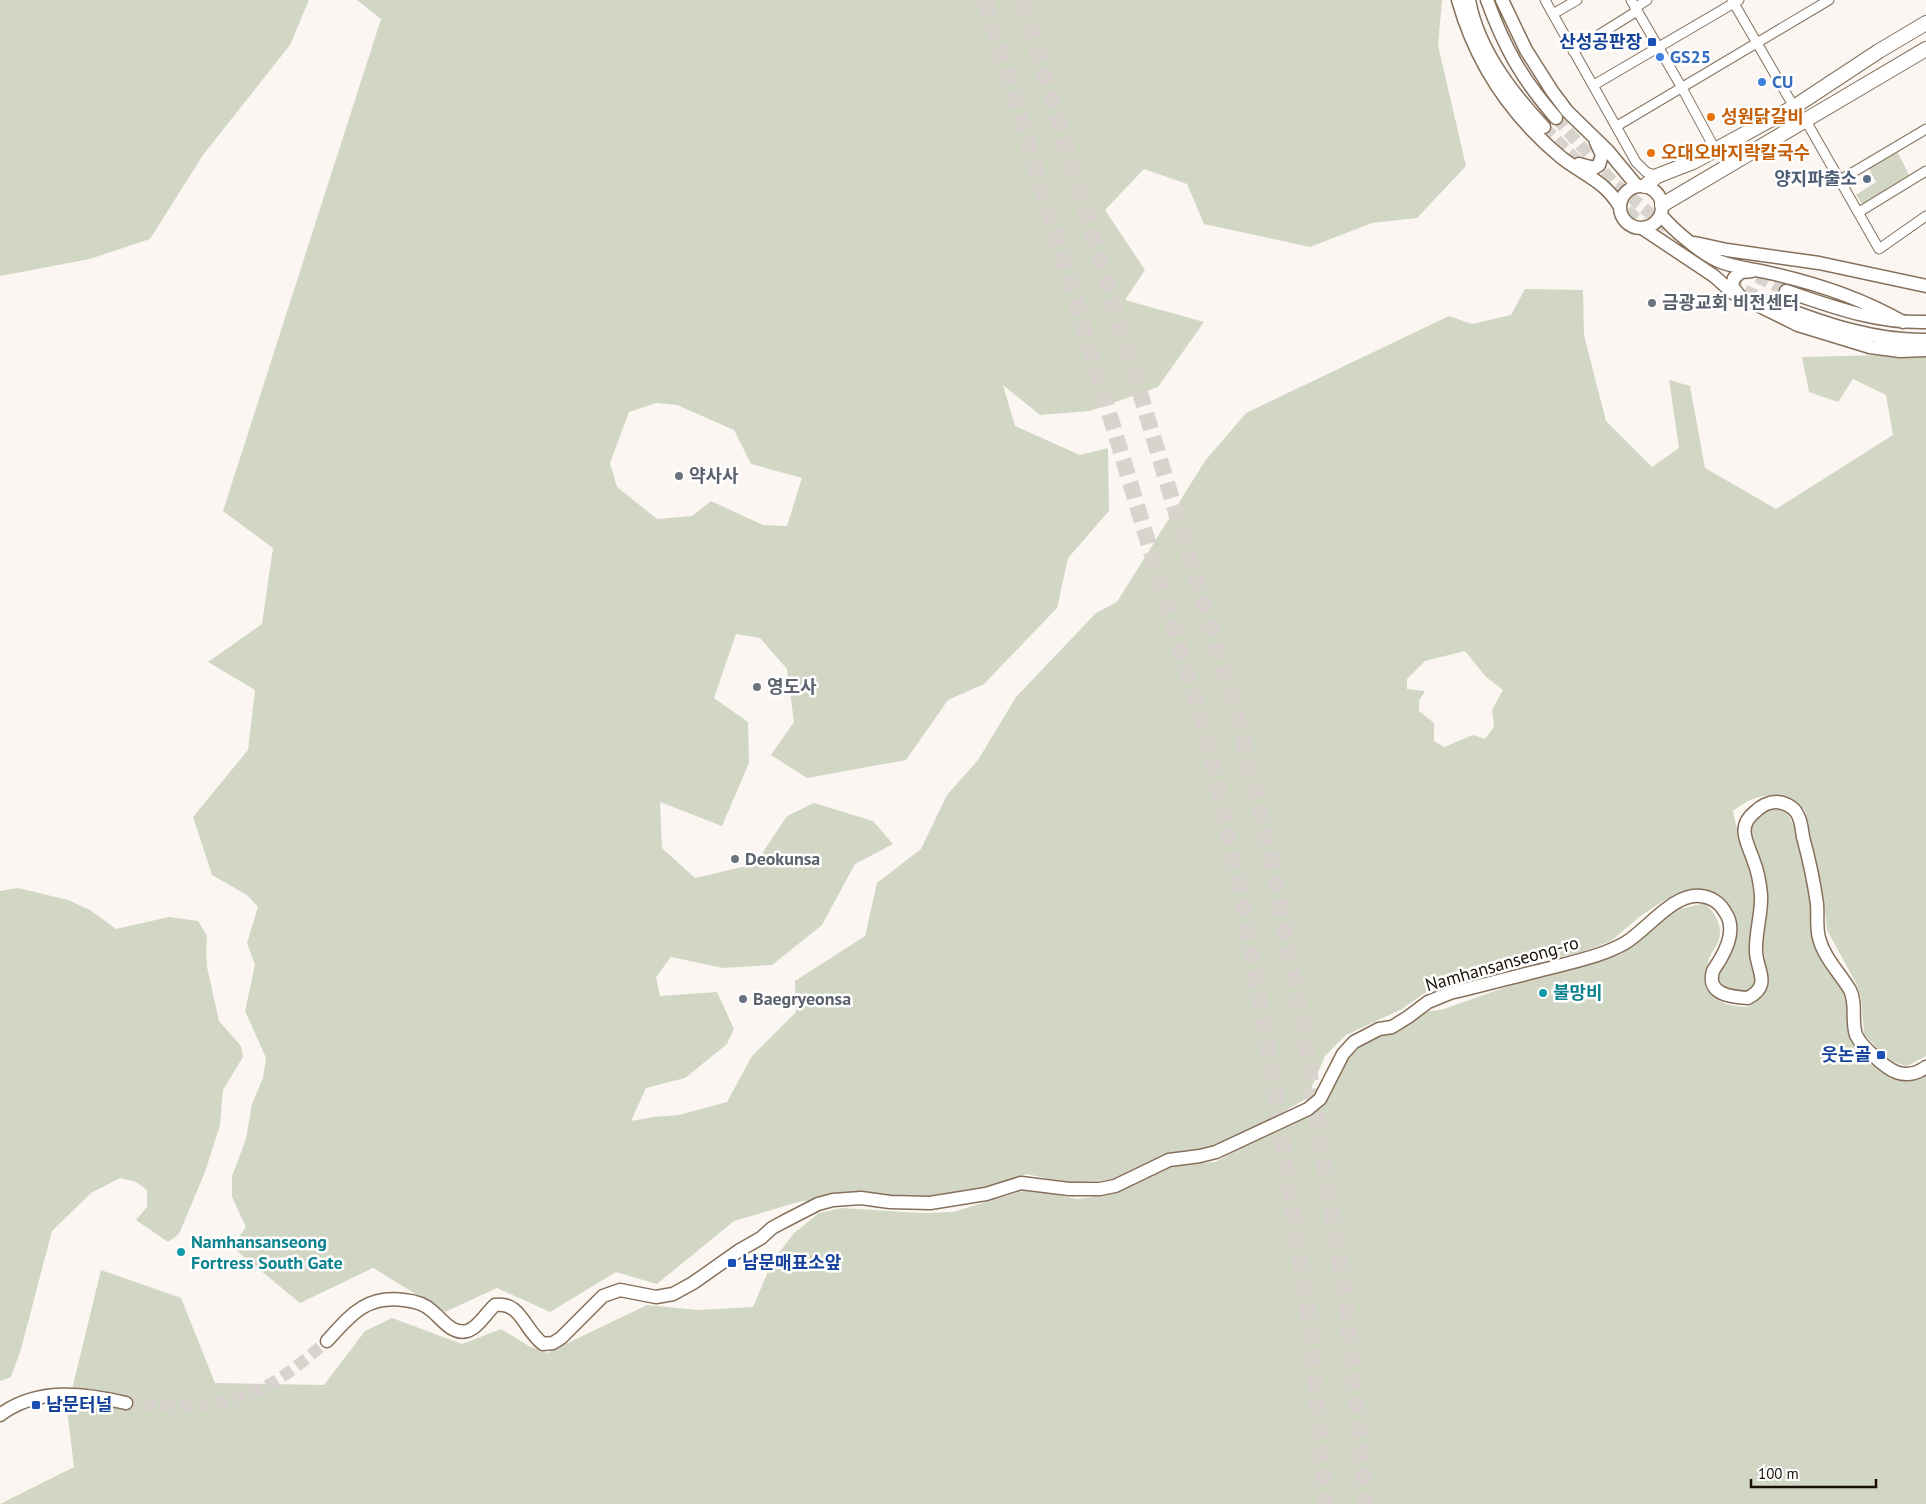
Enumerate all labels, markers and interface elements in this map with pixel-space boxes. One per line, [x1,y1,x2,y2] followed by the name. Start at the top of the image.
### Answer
[1559,30,1642,53] place label: 산성공판장
[1646,36,1658,48] marker: 산성공판장
[1670,45,1711,68] place label: GS25
[1654,51,1666,63] marker: GS25
[1772,70,1793,93] place label: CU
[1756,76,1768,88] marker: CU
[1721,105,1804,128] place label: 성원닭갈비
[1705,111,1717,123] marker: 성원닭갈비
[1661,141,1810,164] place label: 오대오바지락칼국수
[1645,147,1657,159] marker: 오대오바지락칼국수
[1774,167,1857,190] place label: 양지파출소
[1861,173,1873,185] marker: 양지파출소
[1662,291,1799,314] place label: 금광교회 비전센터
[1646,297,1658,309] marker: 금광교회 비전센터
[689,464,739,487] place label: 약사사
[673,470,685,482] marker: 약사사
[767,675,817,698] place label: 영도사
[751,681,763,693] marker: 영도사
[745,847,820,870] place label: Deokunsa
[729,853,741,865] marker: Deokunsa
[1422,931,1581,996] street label: Namhansanseong-ro
[1553,981,1603,1004] place label: 불망비
[753,987,851,1010] place label: Baegryeonsa
[1537,987,1549,999] marker: 불망비
[737,993,749,1005] marker: Baegryeonsa
[1821,1043,1871,1066] place label: 웃논골
[1875,1049,1887,1061] marker: 웃논골
[191,1230,343,1274] place label: Namhansanseong Fortress South Gate
[175,1246,187,1258] marker: Namhansanseong Fortress South Gate
[742,1251,842,1274] place label: 남문매표소앞
[726,1257,738,1269] marker: 남문매표소앞
[46,1393,112,1416] place label: 남문터널
[30,1399,42,1411] marker: 남문터널
[1751,1456,1876,1488] scale bar
[1758,1464,1799,1483] text: 100 m

